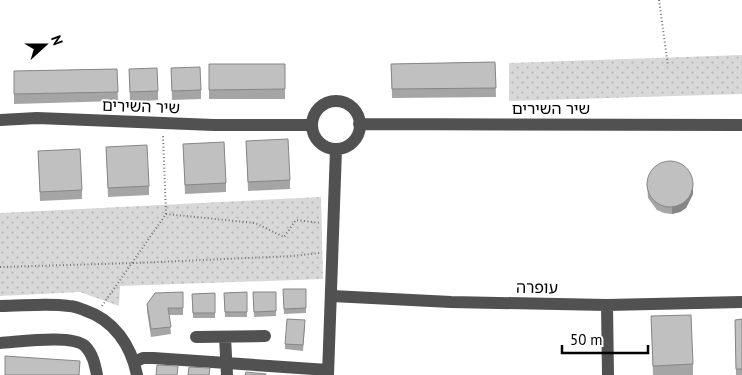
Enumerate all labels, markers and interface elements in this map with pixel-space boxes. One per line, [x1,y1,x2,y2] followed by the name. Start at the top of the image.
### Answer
[20,20,70,70] north arrow
[47,33,67,48] text: N
[101,95,181,117] street label: שיר השירים
[512,98,590,118] street label: שיר השירים
[516,277,558,297] street label: עופרה
[562,322,648,354] scale bar
[570,330,603,349] text: 50 m

